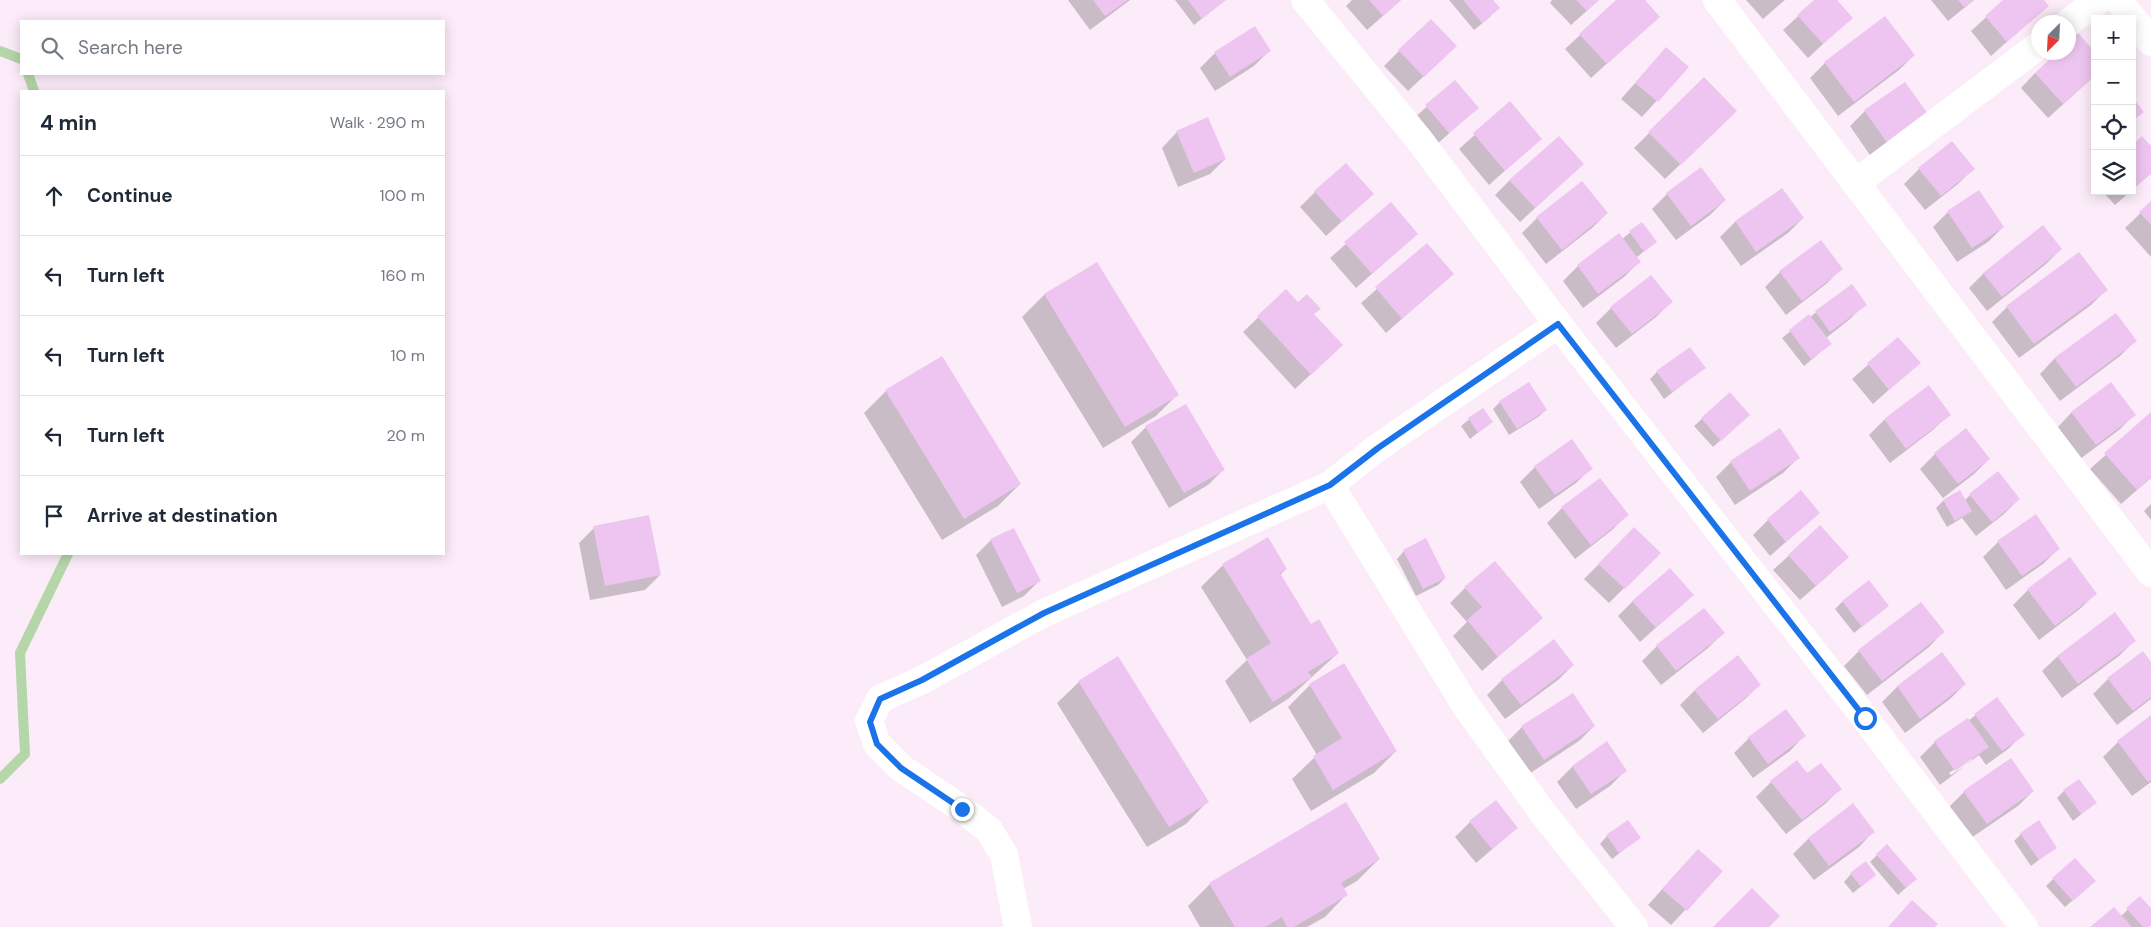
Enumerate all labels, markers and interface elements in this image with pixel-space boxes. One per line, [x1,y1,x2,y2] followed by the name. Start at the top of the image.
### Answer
[2031,15,2076,60] north arrow
[2091,15,2136,195] map controls
[2091,15,2136,60] button: +
[20,20,445,75] search box
[38,34,66,62] icon: search
[78,35,183,60] text: Search here
[2091,60,2136,105] button: −
[2091,105,2136,150] button: locate
[40,109,97,137] text: 4 min
[330,112,425,133] text: Walk · 290 m
[2091,150,2136,195] button: layers
[40,182,68,210] icon: ahead
[87,183,173,208] text: Continue
[380,185,425,206] text: 100 m
[40,262,68,290] icon: left
[87,263,165,288] text: Turn left
[381,265,425,286] text: 160 m
[40,342,68,370] icon: left
[87,343,165,368] text: Turn left
[391,345,425,366] text: 10 m
[40,422,68,450] icon: left
[87,423,165,448] text: Turn left
[386,425,425,446] text: 20 m
[40,502,68,530] icon: arrive
[87,503,278,528] text: Arrive at destination
[1854,707,1877,730] route start
[951,798,974,821] route end

